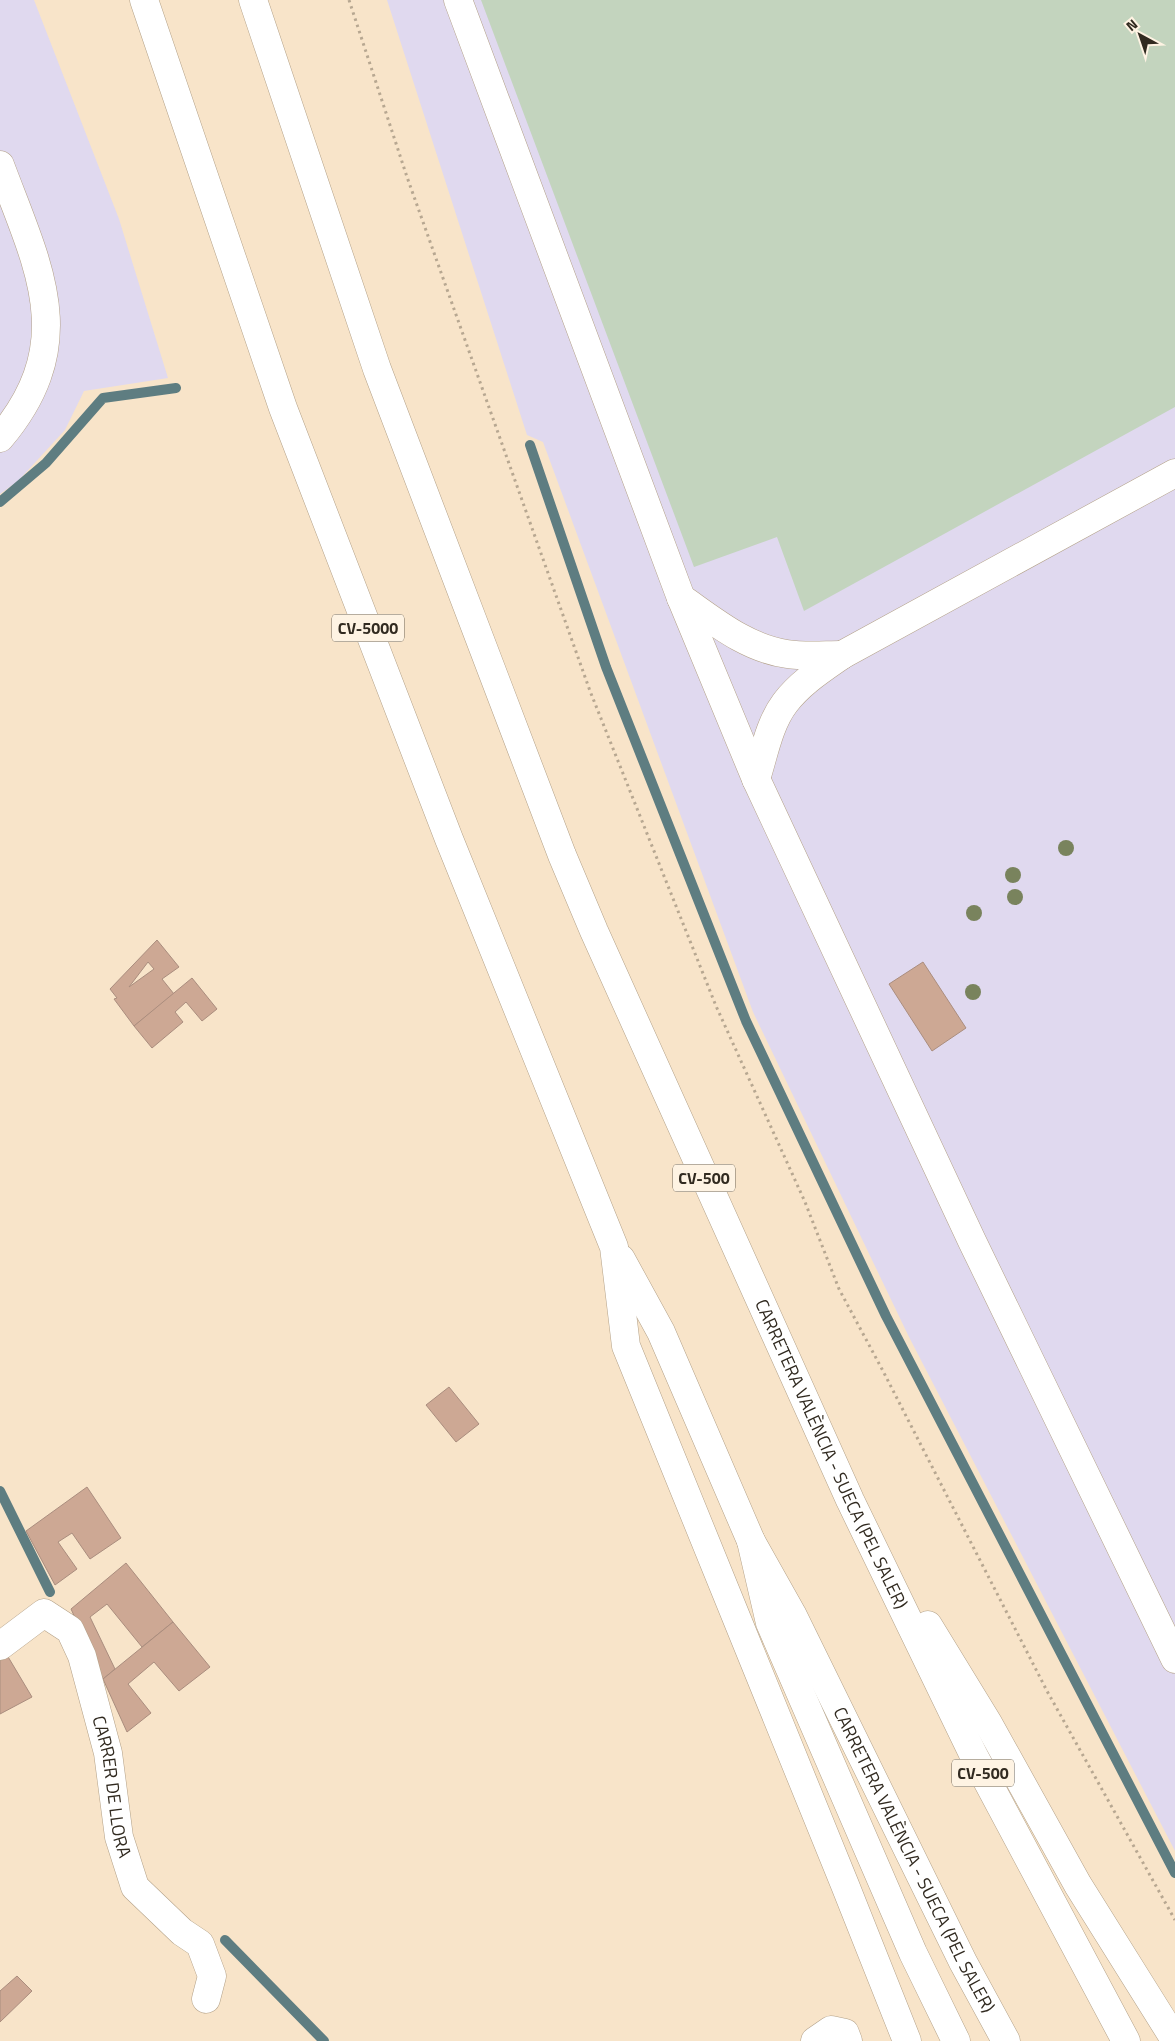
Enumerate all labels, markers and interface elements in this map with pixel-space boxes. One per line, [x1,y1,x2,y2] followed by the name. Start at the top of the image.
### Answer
[1115,10,1165,60] north arrow
[1121,13,1142,36] text: N
[332,614,404,641] road number: CV-5000
[673,1164,735,1192] road number: CV-500
[748,1295,915,1613] street label: CARRETERA VALÈNCIA - SUECA (PEL SALER)
[827,1702,1002,2017] street label: CARRETERA VALÈNCIA - SUECA (PEL SALER)
[86,1713,139,1861] street label: CARRER DE LLORA
[952,1760,1014,1786] road number: CV-500

